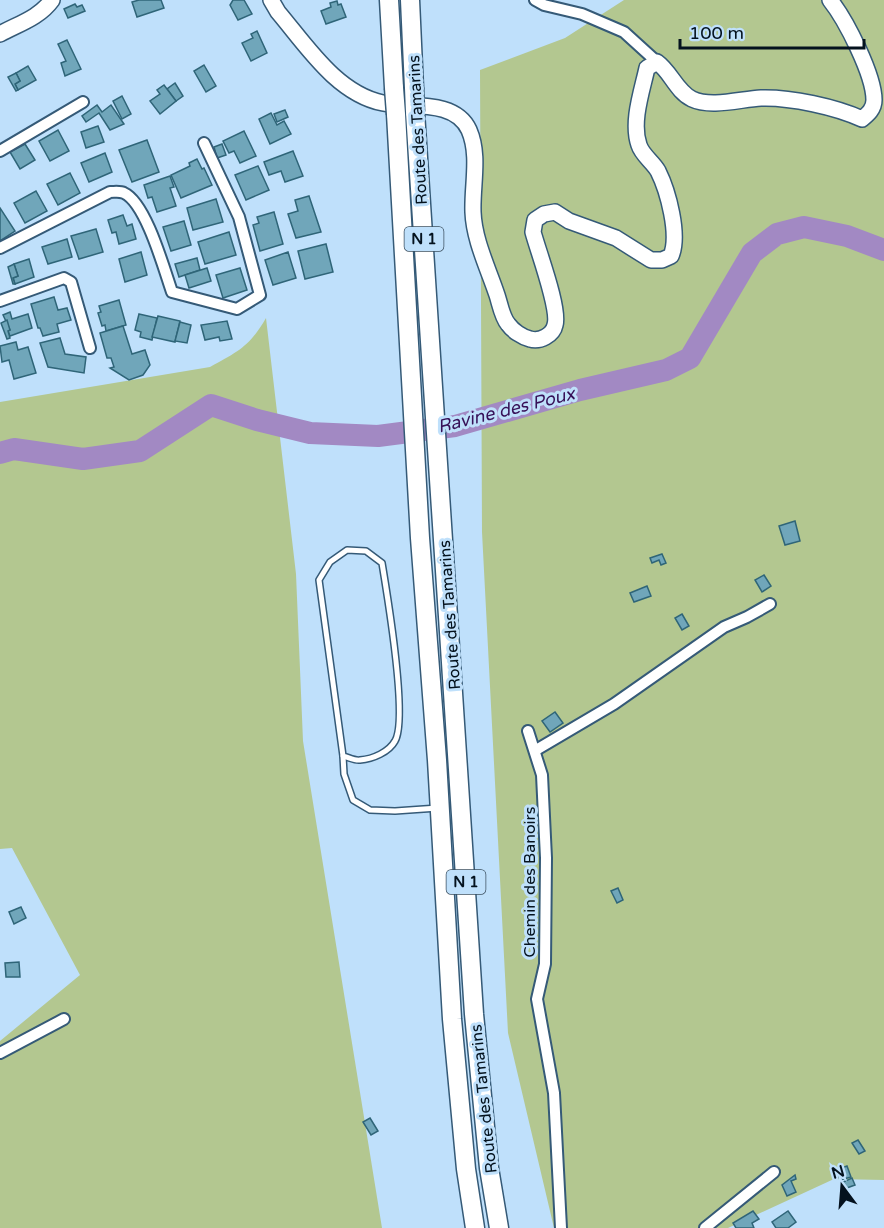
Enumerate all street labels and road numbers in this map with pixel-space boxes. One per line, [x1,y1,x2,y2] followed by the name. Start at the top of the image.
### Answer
[404,55,432,205] street label: Route des Tamarins
[404,227,444,251] road number: N 1
[435,540,465,690] street label: Route des Tamarins
[520,807,540,957] street label: Chemin des Banoirs
[446,870,486,894] road number: N 1
[466,1023,502,1174] street label: Route des Tamarins

